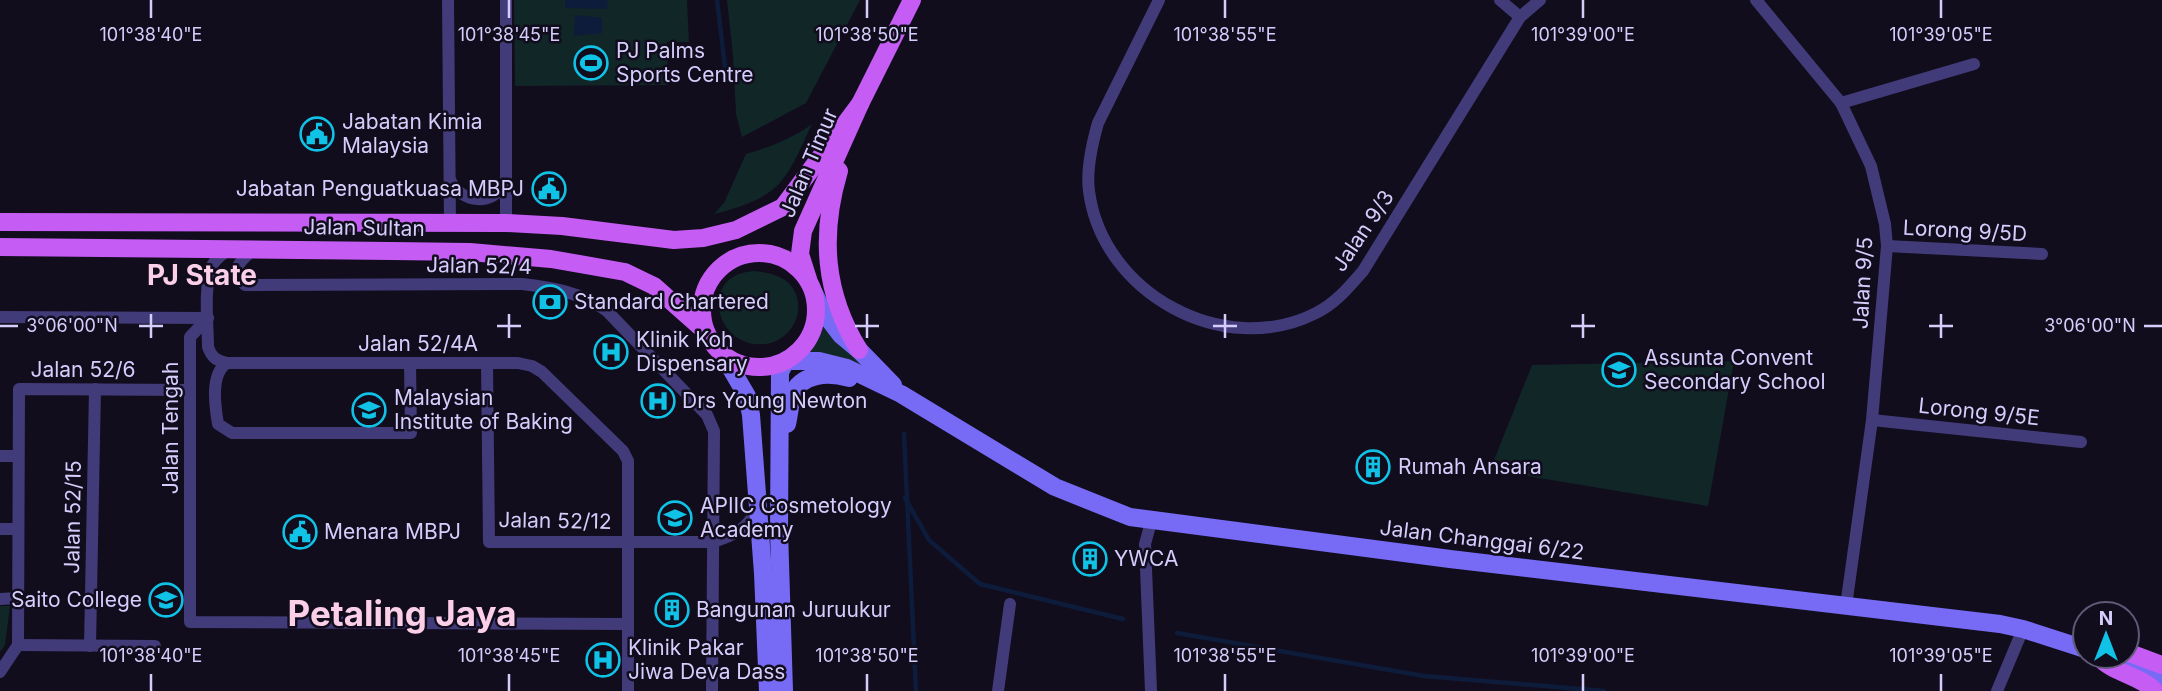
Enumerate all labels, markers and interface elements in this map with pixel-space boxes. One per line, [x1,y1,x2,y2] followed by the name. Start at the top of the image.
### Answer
[100,24,202,45] text: 101°38'40"E
[458,24,560,45] text: 101°38'45"E
[815,24,919,45] text: 101°38'50"E
[1174,24,1276,45] text: 101°38'55"E
[1531,24,1635,45] text: 101°39'00"E
[1889,24,1993,45] text: 101°39'05"E
[616,38,753,87] place label: PJ Palms Sports Centre
[572,44,610,82] sports icon: PJ Palms Sports Centre
[774,104,843,221] street label: Jalan Timur
[342,109,483,158] place label: Jabatan Kimia Malaysia
[298,115,336,153] public building icon: Jabatan Kimia Malaysia
[530,170,568,208] public building icon: Jabatan Penguatkuasa MBPJ
[236,176,524,201] place label: Jabatan Penguatkuasa MBPJ
[1326,185,1399,276] street label: Jalan 9/3
[303,214,425,241] street label: Jalan Sultan
[1902,215,2028,246] street label: Lorong 9/5D
[1848,236,1877,330] street label: Jalan 9/5
[426,252,532,279] street label: Jalan 52/4
[147,258,257,292] district label: PJ State
[531,283,569,321] bank icon: Standard Chartered
[574,289,769,314] place label: Standard Chartered
[26,315,118,336] text: 3°06'00"N
[2044,315,2136,336] text: 3°06'00"N
[636,327,748,376] place label: Klinik Koh Dispensary
[358,331,478,356] street label: Jalan 52/4A
[592,333,630,371] hospital icon: Klinik Koh Dispensary
[1644,345,1825,394] place label: Assunta Convent Secondary School
[1600,351,1638,389] school or university icon: Assunta Convent Secondary School
[30,357,136,382] street label: Jalan 52/6
[158,362,183,494] street label: Jalan Tengah
[639,382,677,420] hospital icon: Drs Young Newton
[394,385,573,434] place label: Malaysian Institute of Baking
[682,388,867,413] place label: Drs Young Newton
[350,391,388,429] school or university icon: Malaysian Institute of Baking
[1917,393,2041,430] street label: Lorong 9/5E
[1354,448,1392,486] building icon: Rumah Ansara
[1398,454,1542,479] place label: Rumah Ansara
[59,460,86,574] street label: Jalan 52/15
[700,493,892,542] place label: APIIC Cosmetology Academy
[656,499,694,537] school or university icon: APIIC Cosmetology Academy
[498,507,612,534] street label: Jalan 52/12
[281,513,319,551] public building icon: Menara MBPJ
[1378,515,1586,564] street label: Jalan Changgai 6/22
[324,519,461,544] place label: Menara MBPJ
[1071,540,1109,578] building icon: YWCA
[1114,546,1178,571] place label: YWCA
[147,581,185,619] school or university icon: Saito College
[11,587,142,612] place label: Saito College
[653,591,691,629] building icon: Bangunan Juruukur
[288,592,516,634] district label: Petaling Jaya
[696,597,891,622] place label: Bangunan Juruukur
[2071,600,2141,670] north arrow
[2099,607,2113,630] text: N
[628,635,785,684] place label: Klinik Pakar Jiwa Deva Dass
[584,641,622,679] hospital icon: Klinik Pakar Jiwa Deva Dass
[100,645,202,666] text: 101°38'40"E
[458,645,560,666] text: 101°38'45"E
[815,645,919,666] text: 101°38'50"E
[1174,645,1276,666] text: 101°38'55"E
[1531,645,1635,666] text: 101°39'00"E
[1889,645,1993,666] text: 101°39'05"E

